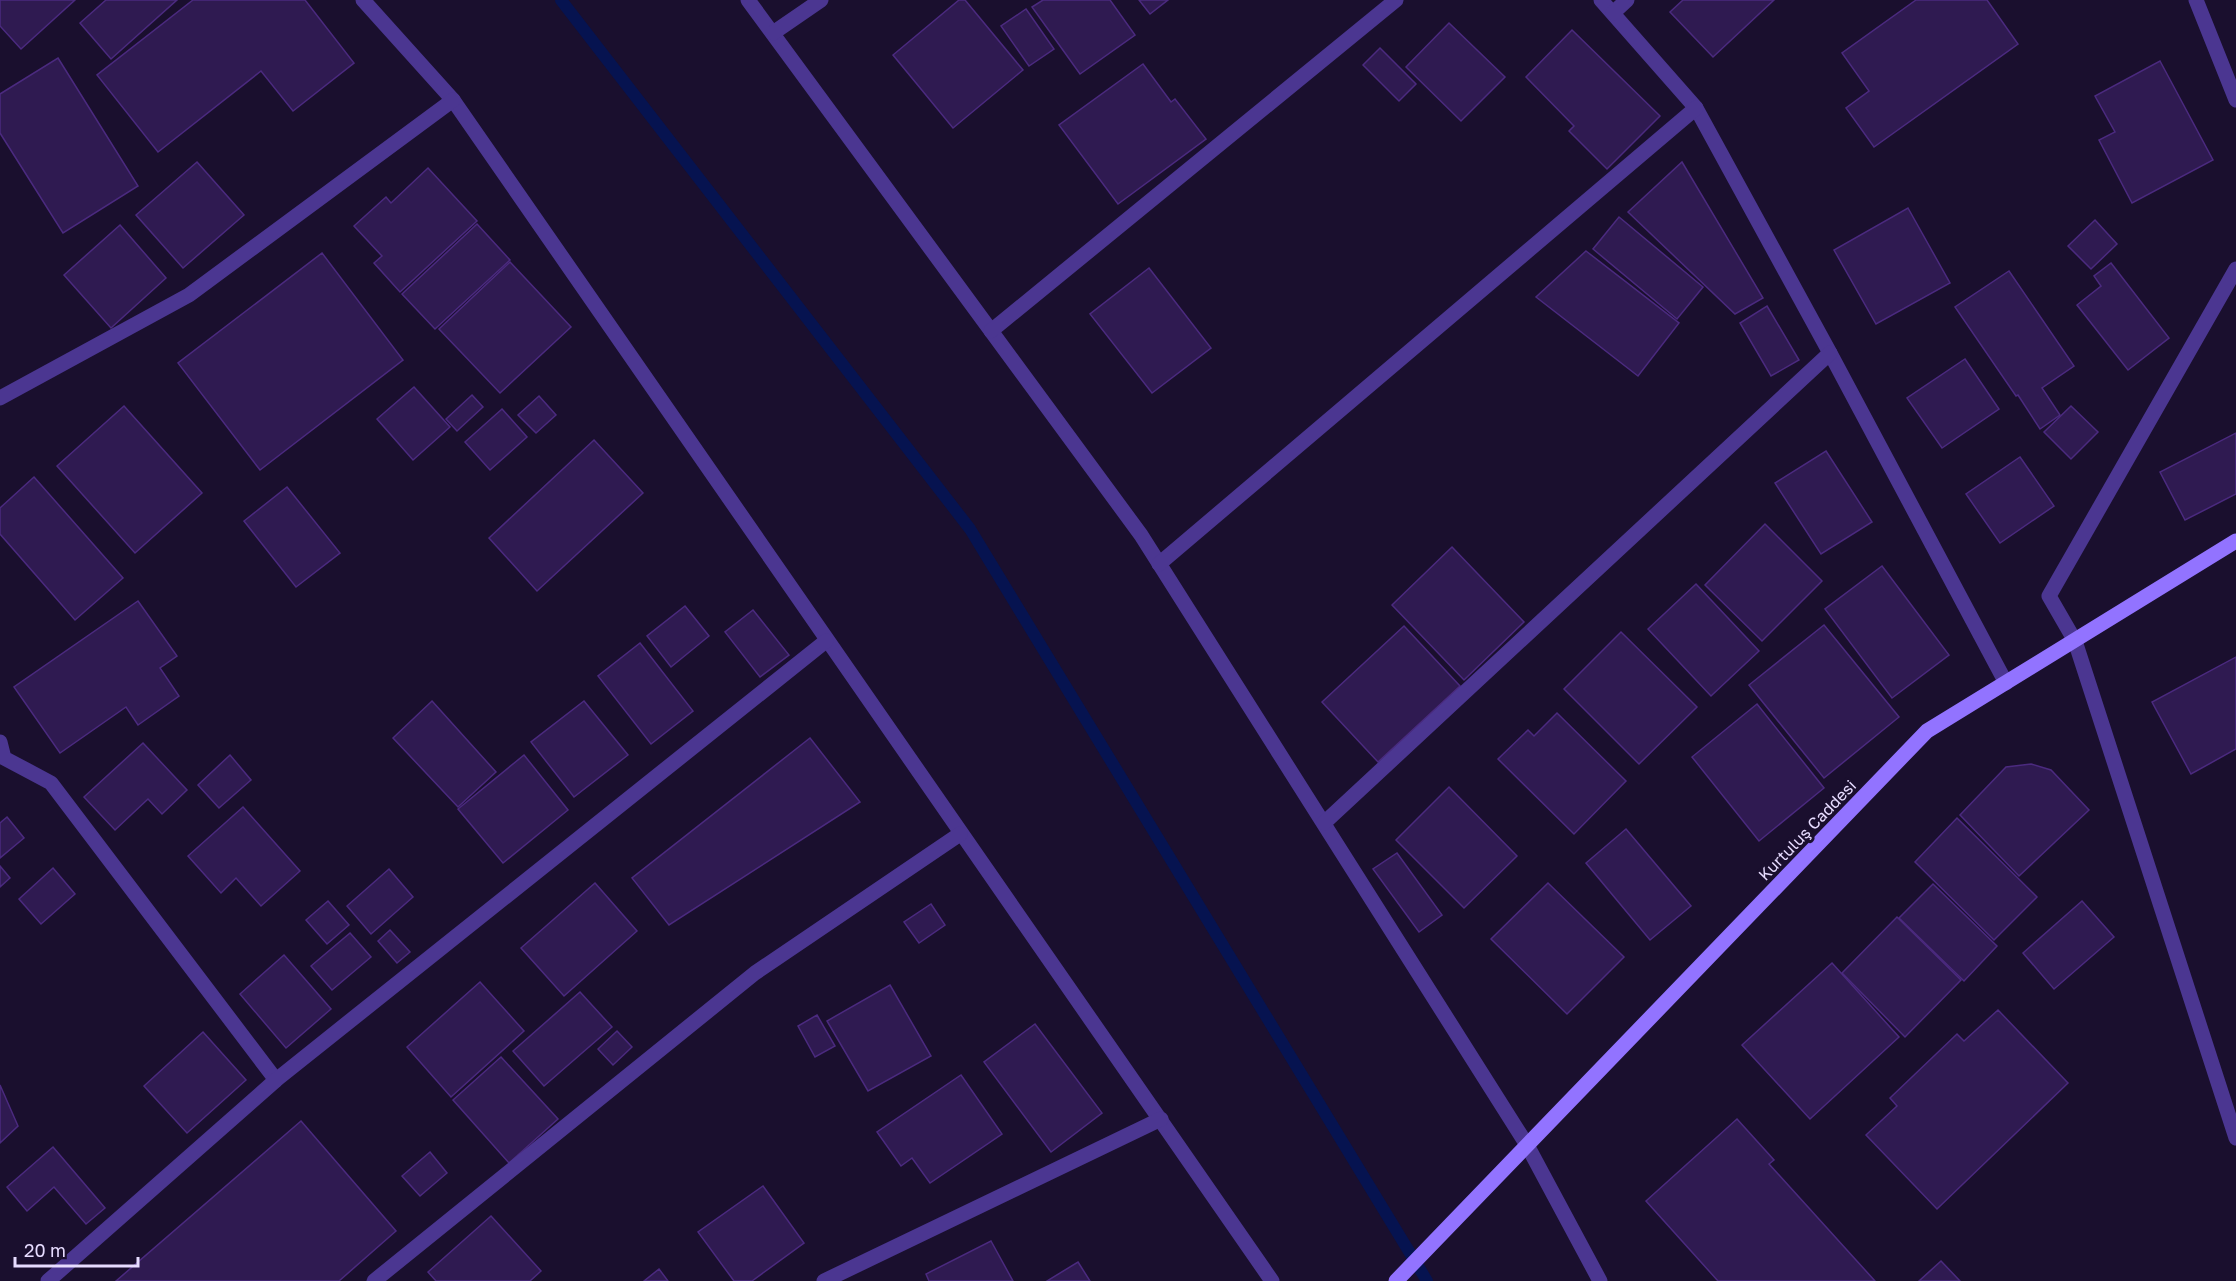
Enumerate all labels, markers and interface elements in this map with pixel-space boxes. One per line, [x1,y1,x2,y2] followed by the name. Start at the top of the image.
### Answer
[1754,776,1860,884] street label: Kurtuluş Caddesi
[15,1230,138,1268] scale bar
[24,1239,66,1261] text: 20 m

